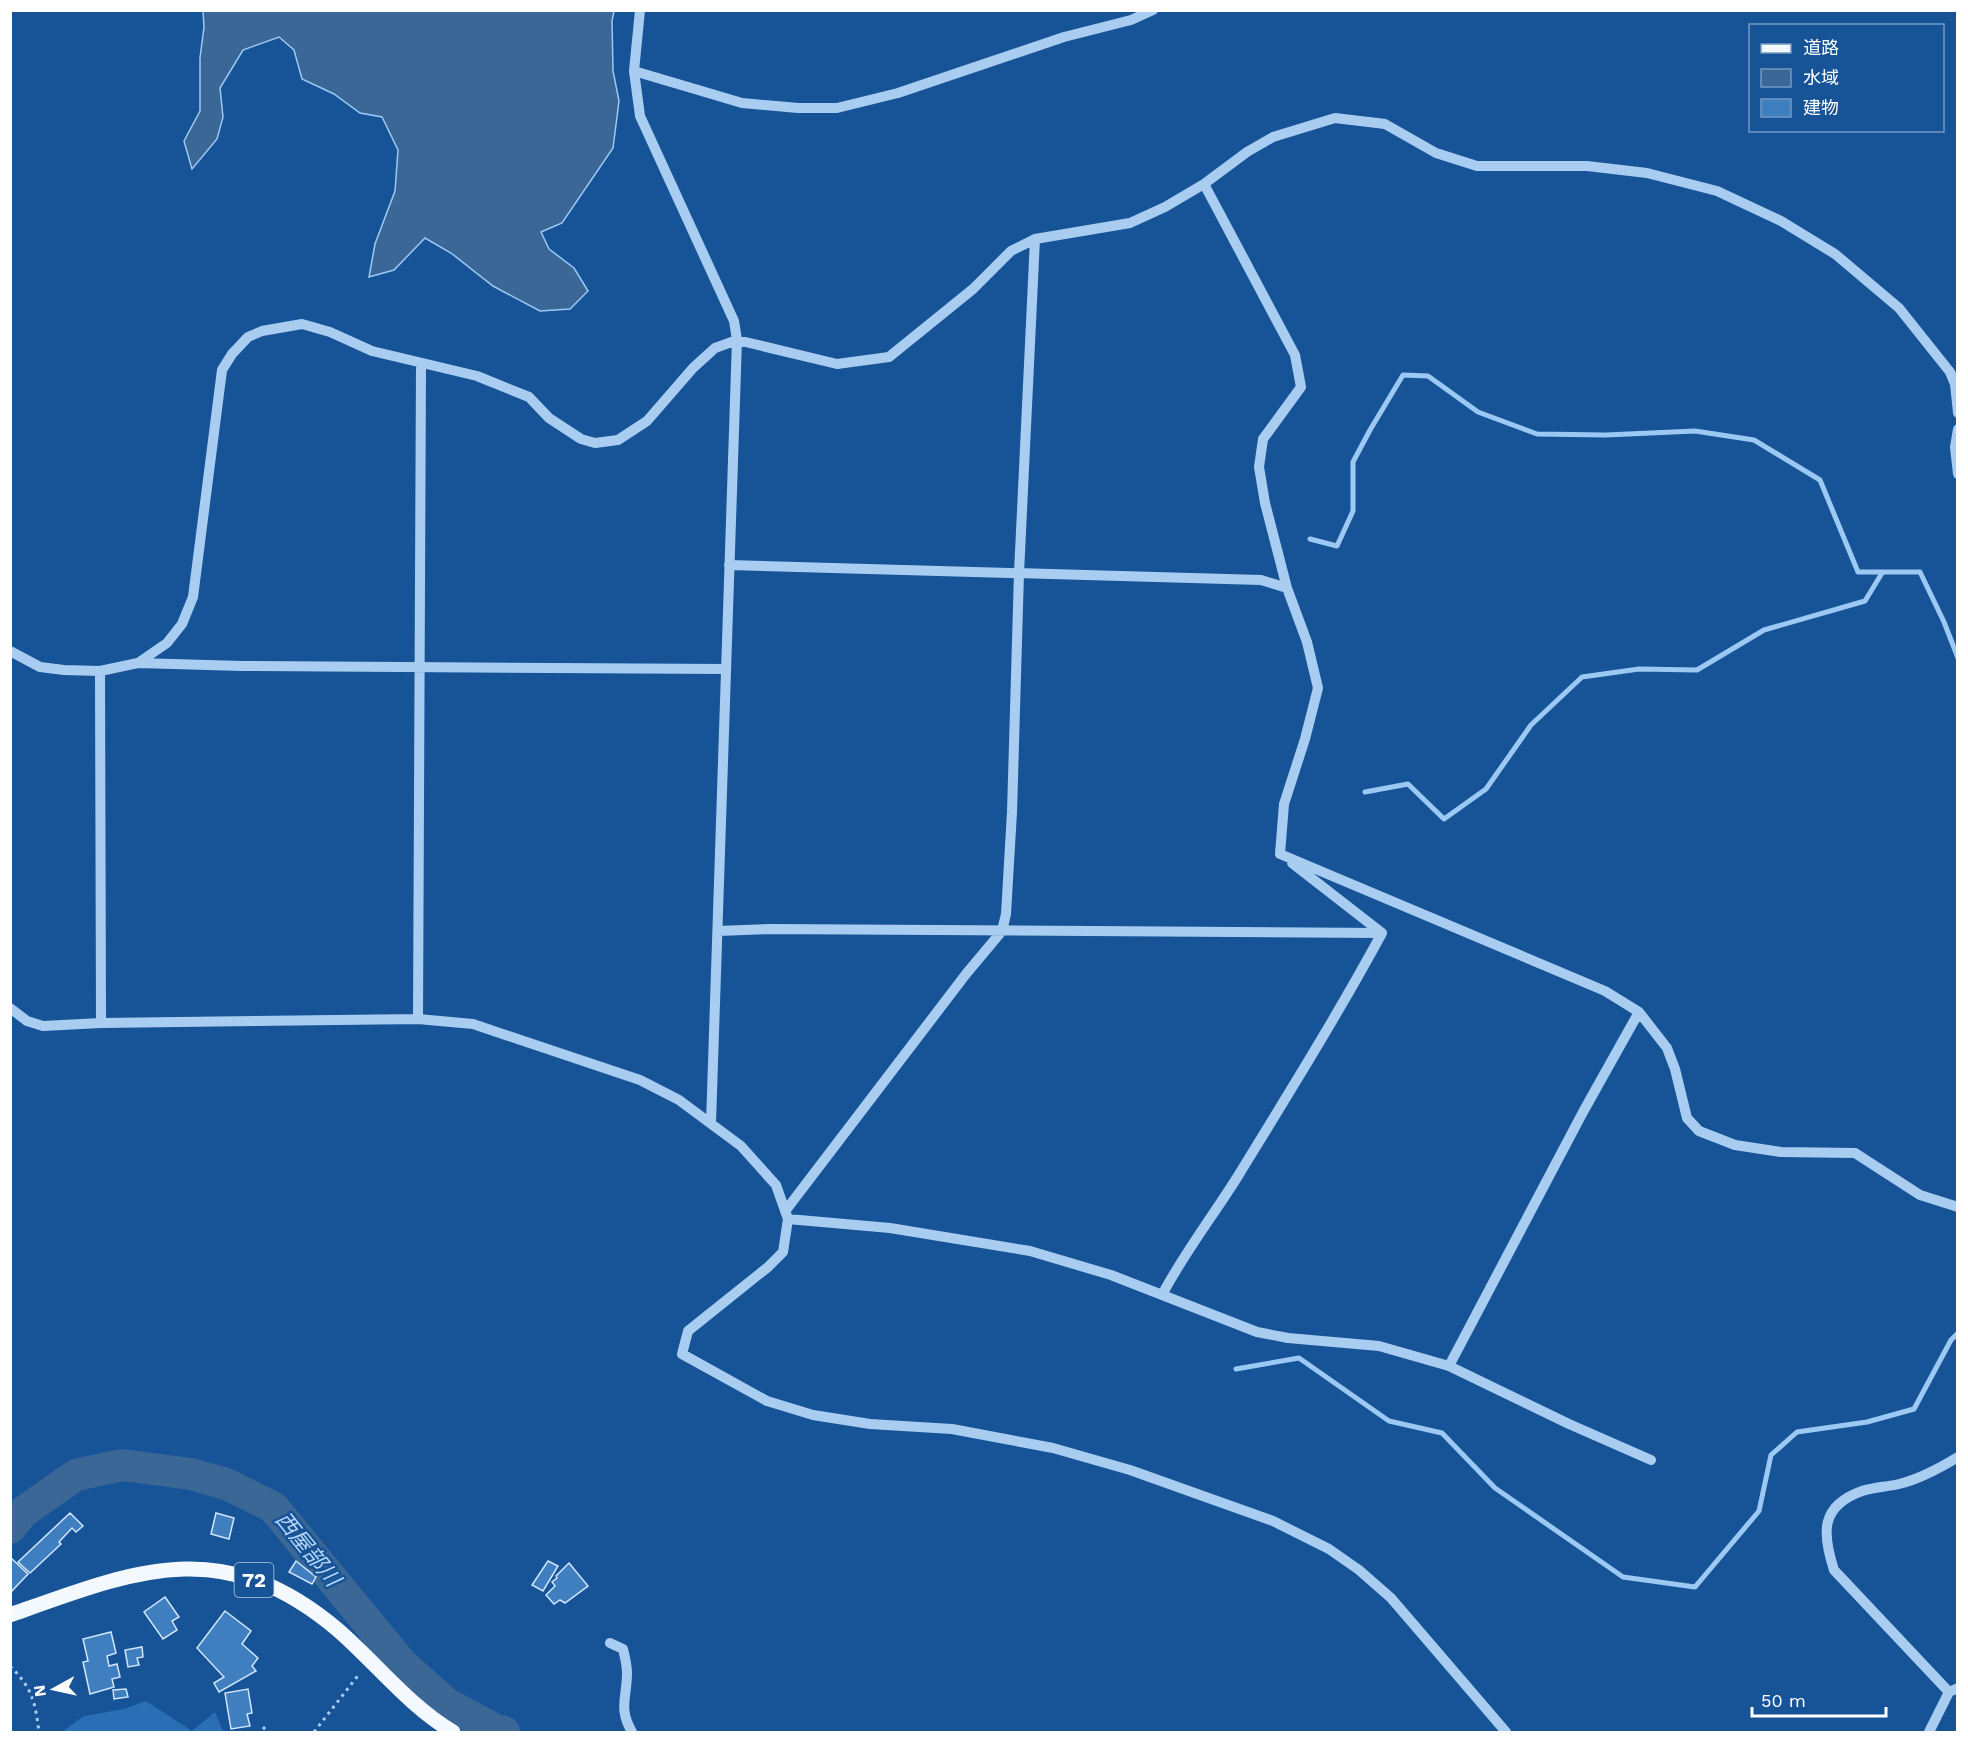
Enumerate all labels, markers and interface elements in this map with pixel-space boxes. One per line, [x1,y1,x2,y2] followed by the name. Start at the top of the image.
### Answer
[1749,24,1944,132] legend
[1803,37,1839,58] text: 道路
[1803,67,1839,88] text: 水域
[1803,97,1839,118] text: 建物
[271,1507,347,1593] water label: 西屋部川
[234,1563,274,1597] road number: 72
[24,1659,84,1719] north arrow
[1752,1680,1886,1718] scale bar
[29,1684,50,1698] text: N
[1761,1690,1806,1711] text: 50 m

